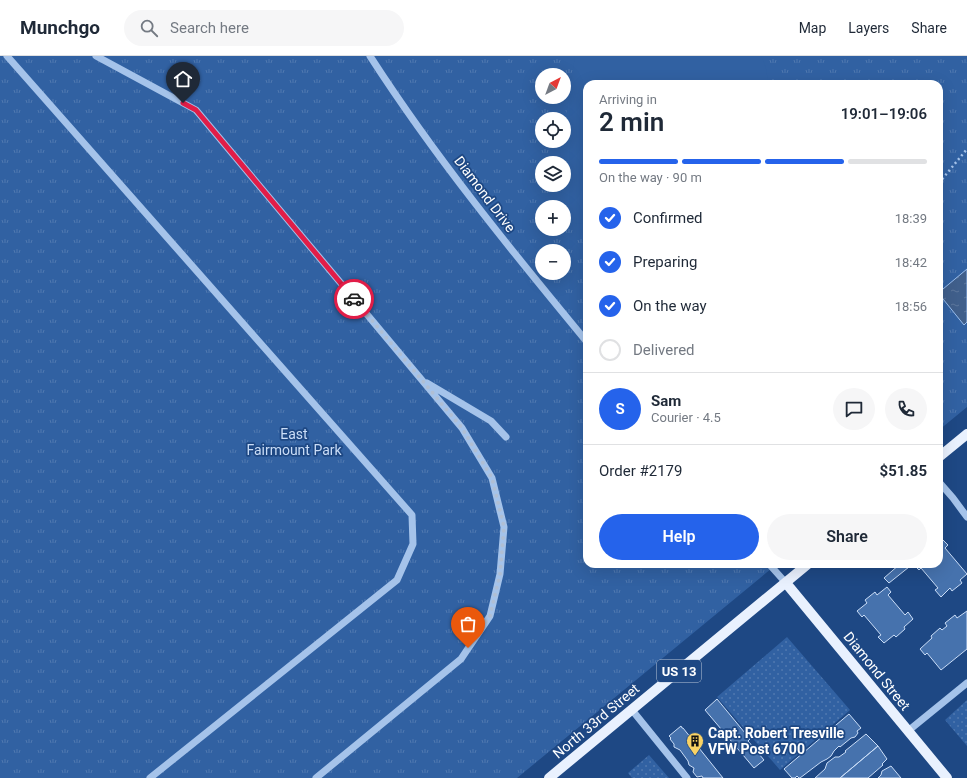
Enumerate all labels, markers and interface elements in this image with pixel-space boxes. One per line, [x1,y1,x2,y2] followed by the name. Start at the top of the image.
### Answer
[124,10,404,46] search box
[20,16,100,39] text: Munchgo
[138,17,160,39] icon: search
[170,19,249,37] text: Search here
[799,20,826,36] text: Map
[848,20,889,36] text: Layers
[911,20,947,36] text: Share
[166,62,200,103] pin
[172,68,194,90] icon: home
[535,68,571,104] north arrow
[535,68,571,280] map controls
[599,92,657,107] text: Arriving in
[841,105,927,123] text: 19:01–19:06
[599,107,664,137] text: 2 min
[535,112,571,148] button: locate
[451,153,519,235] street label: Diamond Drive
[535,156,571,192] button: layers
[599,170,702,185] text: On the way · 90 m
[535,200,571,236] button: +
[599,207,621,229] icon: check
[633,209,703,227] text: Confirmed
[895,211,927,226] text: 18:39
[535,244,571,280] button: −
[599,251,621,273] icon: check
[633,253,697,271] text: Preparing
[895,255,927,270] text: 18:42
[334,279,374,319] courier
[343,288,365,310] icon: car
[599,295,621,317] icon: check
[633,297,707,315] text: On the way
[895,299,927,314] text: 18:56
[633,341,695,359] text: Delivered
[833,388,875,430] button: chat
[885,388,927,430] button: phone
[651,392,681,410] text: Sam
[615,400,625,418] text: S
[651,410,721,425] text: Courier · 4.5
[246,426,343,458] park label: East Fairmount Park
[599,462,682,480] text: Order #2179
[880,462,927,480] text: $51.85
[599,514,759,560] button: Help
[767,514,927,560] button: Share
[451,607,485,648] pin
[457,613,479,635] icon: bag
[840,628,914,714] street label: Diamond Street
[657,660,701,682] road number: US 13
[550,680,643,762] street label: North 33rd Street
[708,725,845,757] place label: Capt. Robert Tresville VFW Post 6700
[685,731,705,756] building icon: Capt. Robert Tresville VFW Post 6700

